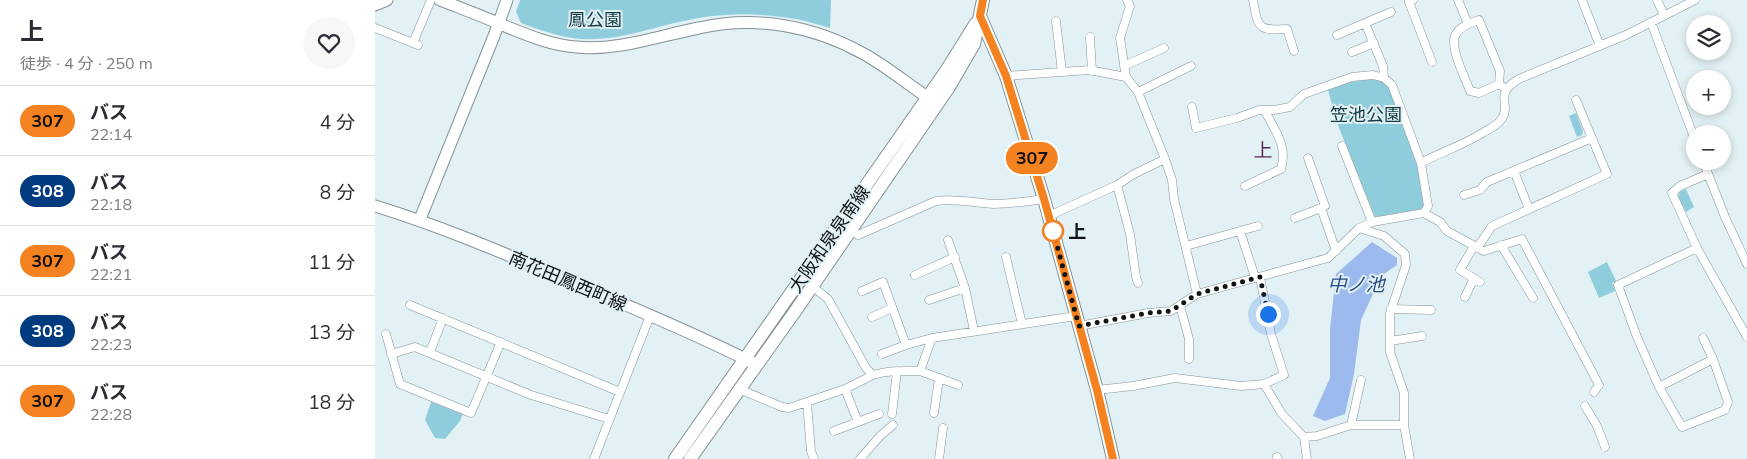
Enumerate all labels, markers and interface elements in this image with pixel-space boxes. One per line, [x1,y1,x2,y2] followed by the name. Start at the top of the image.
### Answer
[568,8,622,31] park label: 鳳公園
[1686,15,1731,170] map controls
[1686,15,1731,60] button: layers
[20,16,44,46] text: 上
[303,17,355,69] button: heart
[20,53,153,73] text: 徒歩 · 4 分 · 250 m
[1686,70,1731,115] button: +
[90,100,128,124] text: バス
[1330,103,1402,126] park label: 笠池公園
[31,109,64,132] text: 307
[320,110,355,134] text: 4 分
[90,124,132,144] text: 22:14
[1686,125,1731,170] button: −
[1253,138,1273,162] district label: 上
[1003,142,1061,174] line badge: 307
[1016,146,1048,169] text: 307
[90,170,128,194] text: バス
[31,179,64,202] text: 308
[320,180,355,204] text: 8 分
[783,181,875,297] street label: 大阪和泉泉南線
[90,194,132,214] text: 22:18
[1042,220,1064,242] marker: 上
[1068,220,1086,243] place label: 上
[90,240,128,264] text: バス
[506,246,630,316] street label: 南花田鳳西町線
[31,249,64,272] text: 307
[308,250,355,274] text: 11 分
[90,264,132,284] text: 22:21
[1327,272,1386,296] water label: 中ノ池
[1256,302,1281,327] your location
[90,310,128,334] text: バス
[31,319,64,342] text: 308
[308,320,355,344] text: 13 分
[90,334,132,354] text: 22:23
[90,380,128,404] text: バス
[31,389,64,412] text: 307
[308,390,355,414] text: 18 分
[90,404,132,424] text: 22:28

